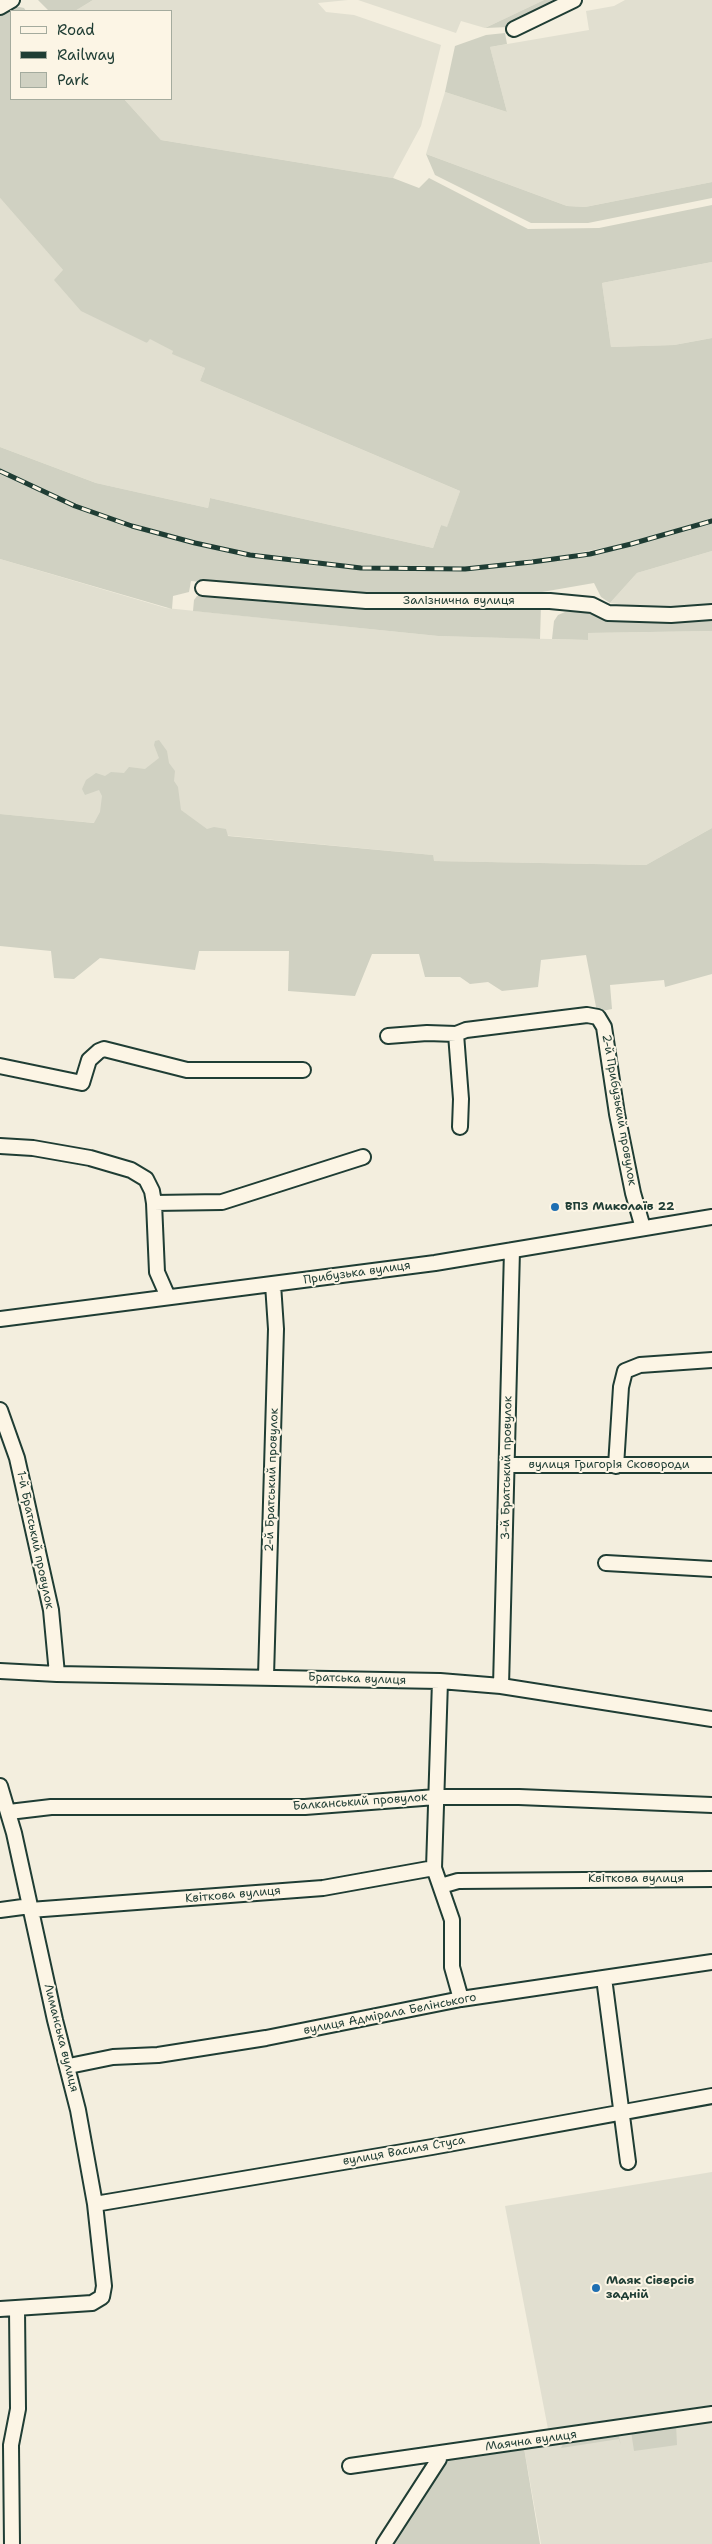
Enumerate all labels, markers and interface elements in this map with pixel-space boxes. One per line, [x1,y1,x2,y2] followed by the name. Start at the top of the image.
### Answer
[10,10,172,100] legend
[57,20,95,40] text: Road
[57,45,115,65] text: Railway
[57,70,89,90] text: Park
[403,594,515,608] street label: Залізнична вулиця
[599,1033,639,1187] street label: 2-й Прибузький провулок
[565,1200,674,1214] place label: ВПЗ Миколаїв 22
[549,1201,561,1213] marker: ВПЗ Миколаїв 22
[302,1258,412,1288] street label: Прибузька вулиця
[499,1396,515,1540] street label: 3-й Братський провулок
[262,1408,282,1552] street label: 2-й Братський провулок
[528,1458,690,1472] street label: вулиця Григорія Сковороди
[13,1470,57,1610] street label: 1-й Братський провулок
[307,1670,407,1688] street label: Братська вулиця
[292,1790,428,1814] street label: Балканський провулок
[588,1872,684,1886] street label: Квіткова вулиця
[185,1884,281,1906] street label: Квіткова вулиця
[41,1982,81,2094] street label: Лиманська вулиця
[302,1990,478,2038] street label: вулиця Адмірала Белінського
[342,2133,466,2169] street label: вулиця Василя Стуса
[606,2274,694,2302] place label: Маяк Сіверсів задній
[590,2282,602,2294] marker: Маяк Сіверсів задній
[484,2427,578,2455] street label: Маячна вулиця

